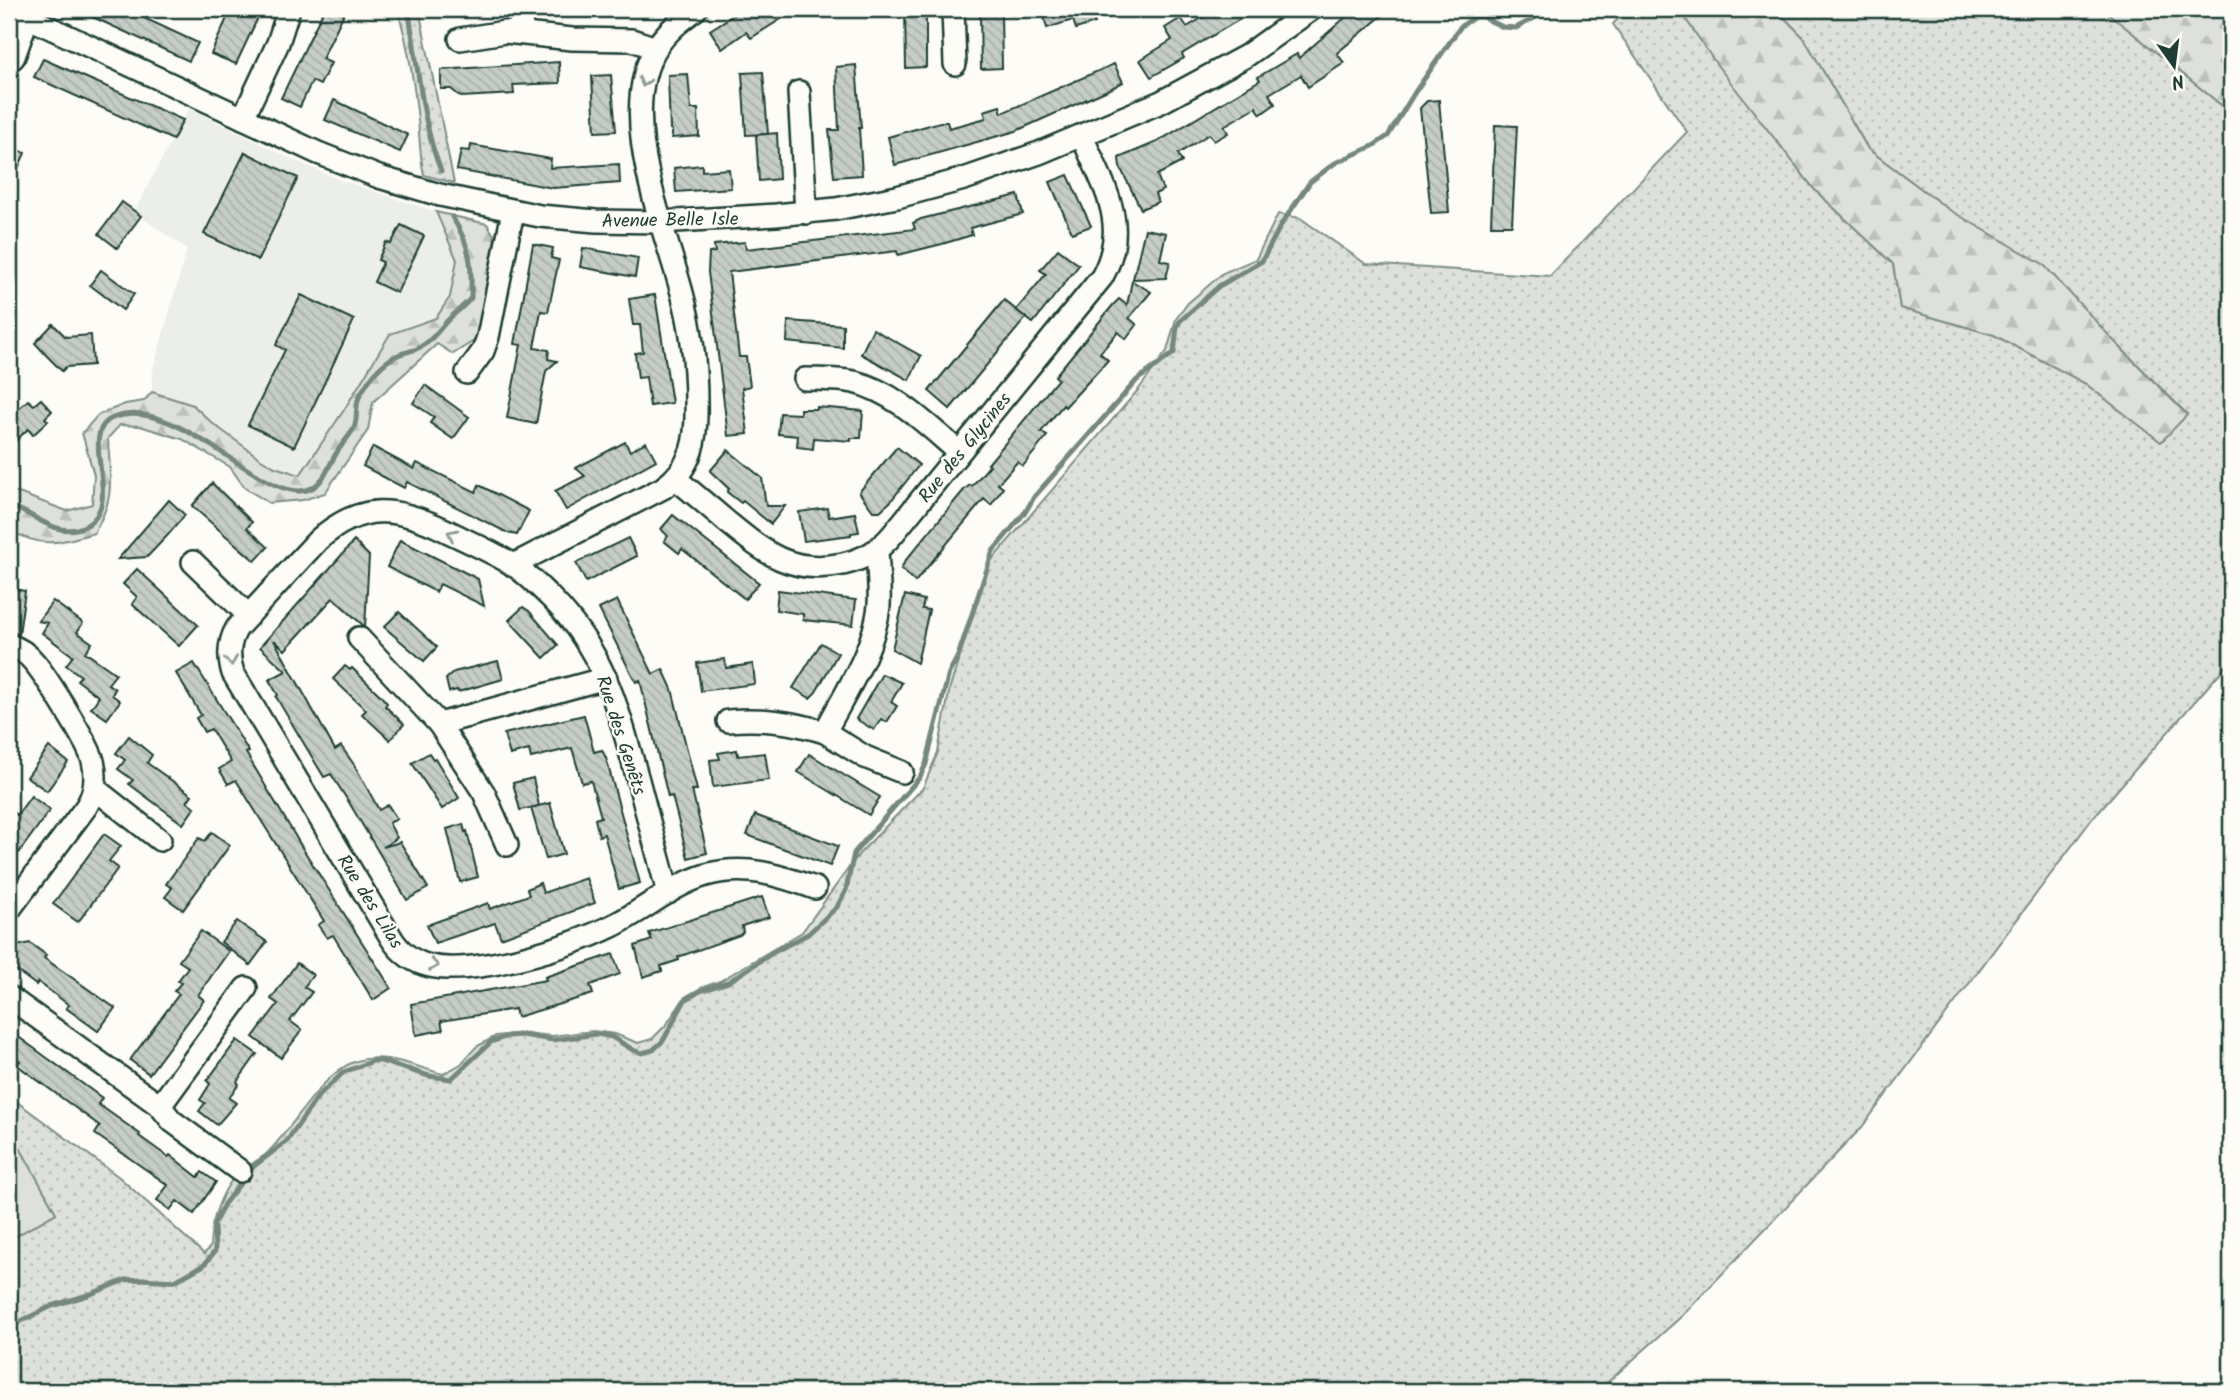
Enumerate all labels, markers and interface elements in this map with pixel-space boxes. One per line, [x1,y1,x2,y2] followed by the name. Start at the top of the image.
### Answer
[2138,32,2208,102] north arrow
[2168,65,2187,97] text: N
[638,76,652,88] one-way arrow
[601,205,739,237] street label: Avenue Belle Isle
[911,386,1020,510] street label: Rue des Glycines
[447,528,459,542] one-way arrow
[224,655,239,667] one-way arrow
[587,672,654,799] street label: Rue des Genêts
[328,849,410,955] street label: Rue des Lilas
[428,958,440,973] one-way arrow

